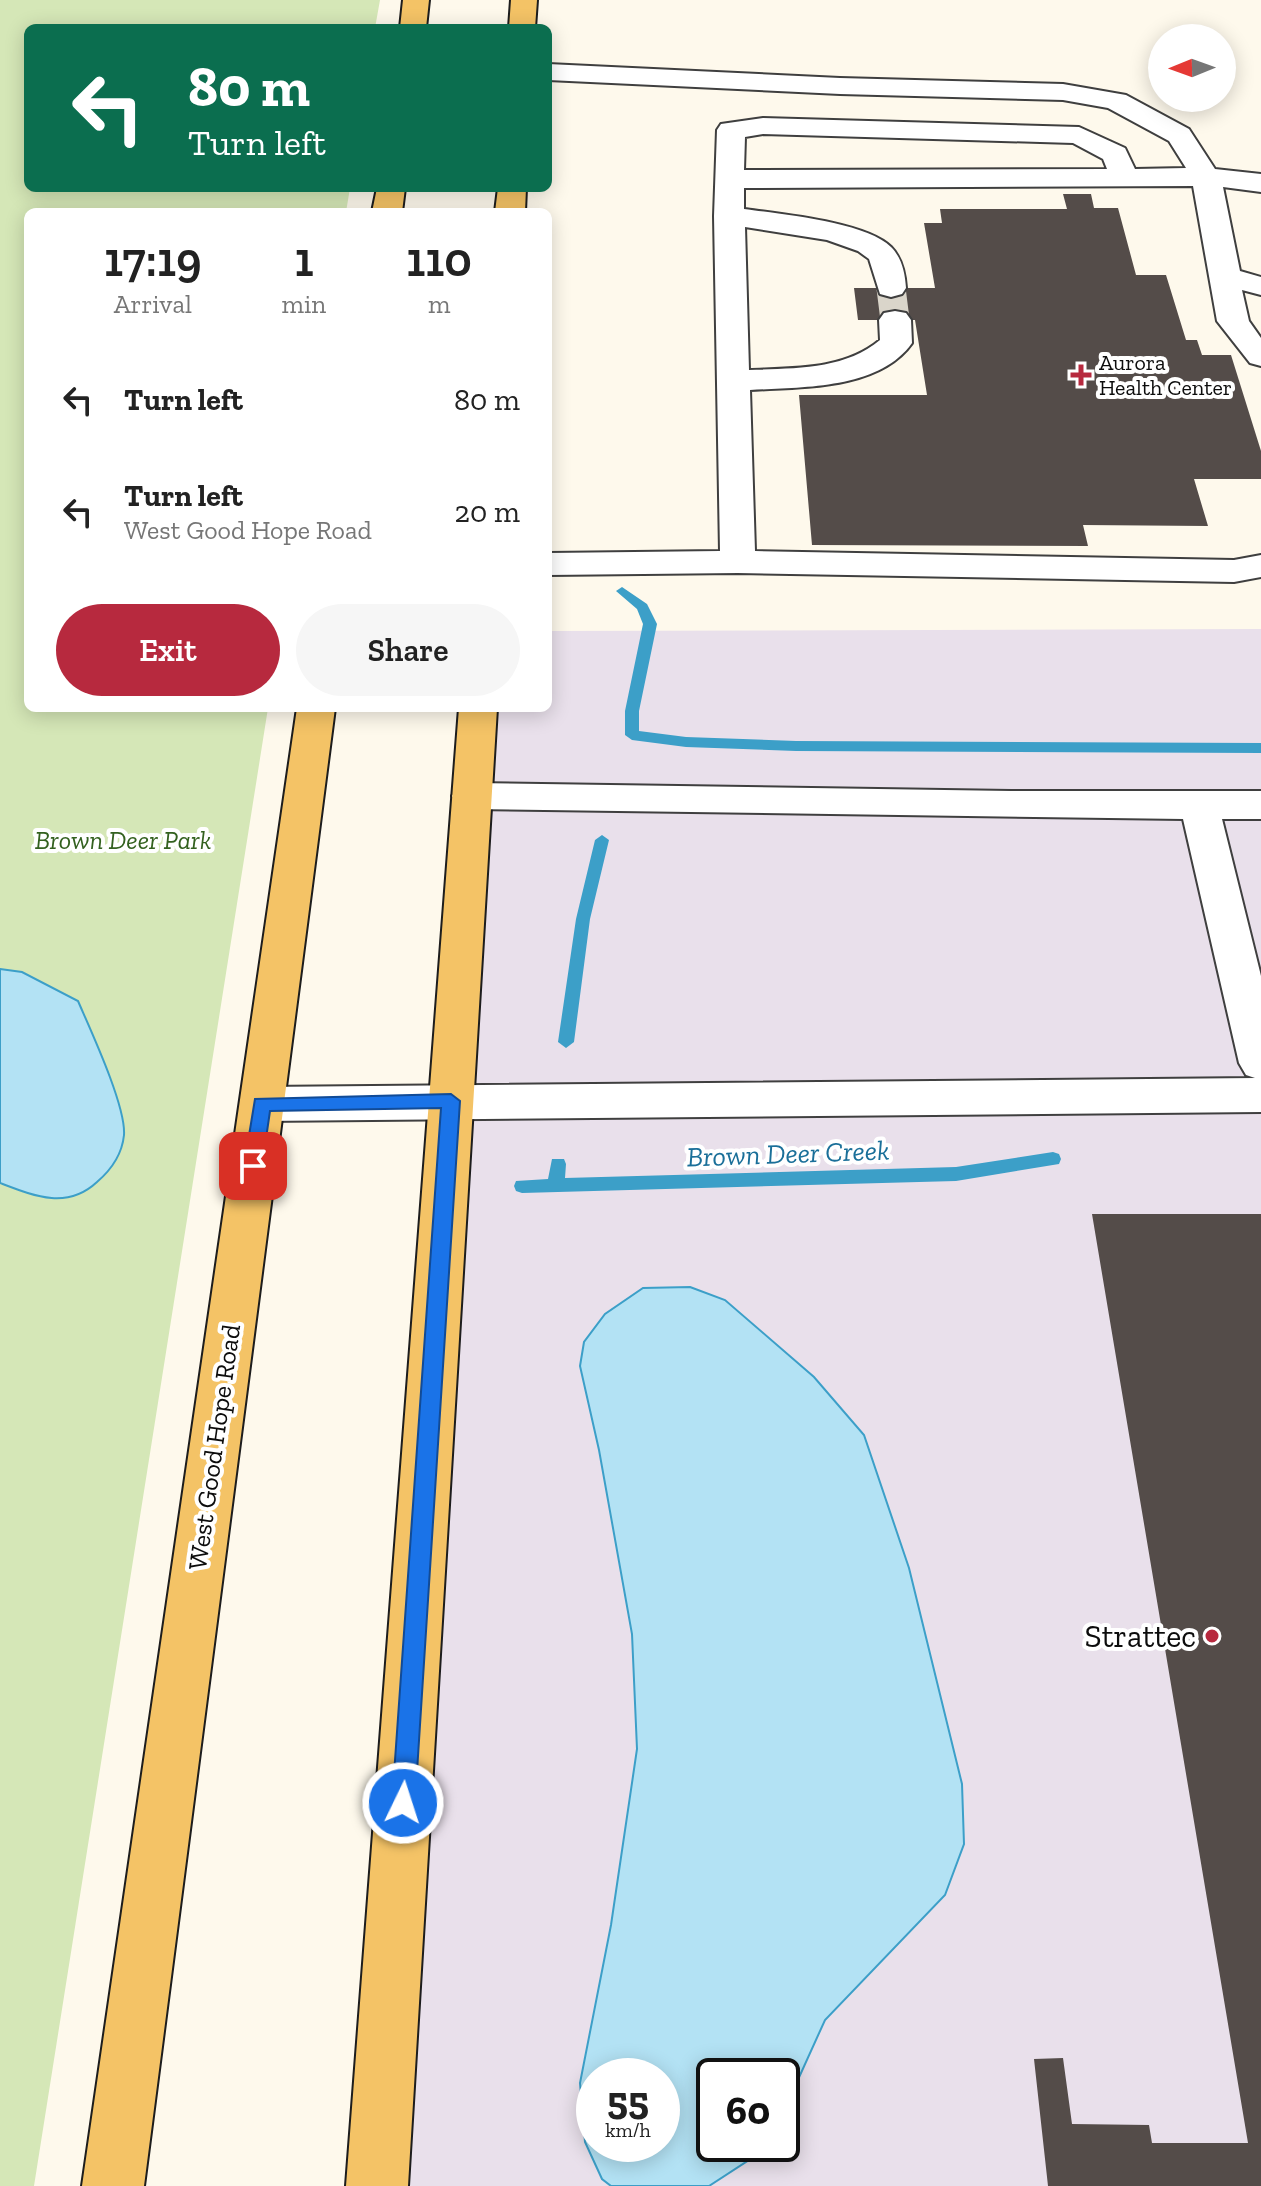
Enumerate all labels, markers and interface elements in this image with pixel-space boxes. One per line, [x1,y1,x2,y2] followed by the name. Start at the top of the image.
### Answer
[1148,24,1236,112] north arrow
[1148,24,1236,112] map controls
[188,53,310,120] text: 80 m
[56,56,160,160] icon: left
[188,121,326,164] text: Turn left
[104,231,202,288] text: 17:19
[294,231,313,288] text: 1
[406,231,472,288] text: 110
[114,288,192,320] text: Arrival
[282,288,326,320] text: min
[428,288,450,320] text: m
[1099,349,1232,401] place label: Aurora Health Center
[1070,364,1092,386] marker: Aurora Health Center
[56,378,100,422] icon: left
[124,382,243,418] text: Turn left
[454,382,520,418] text: 80 m
[124,478,243,514] text: Turn left
[56,490,100,534] icon: left
[455,494,520,530] text: 20 m
[124,514,372,546] text: West Good Hope Road
[56,604,280,696] button: Exit
[296,604,520,696] button: Share
[35,824,211,856] park label: Brown Deer Park
[219,1132,287,1200] pin
[686,1133,890,1174] water label: Brown Deer Creek
[231,1144,275,1188] icon: arrive
[181,1322,247,1572] street label: West Good Hope Road
[1085,1617,1196,1655] place label: Strattec
[1203,1627,1221,1645] marker: Strattec
[361,1761,445,1845] position arrow
[696,2058,800,2162] speed limit sign: 60
[607,2076,649,2124] text: 55
[605,2118,651,2142] text: km/h

